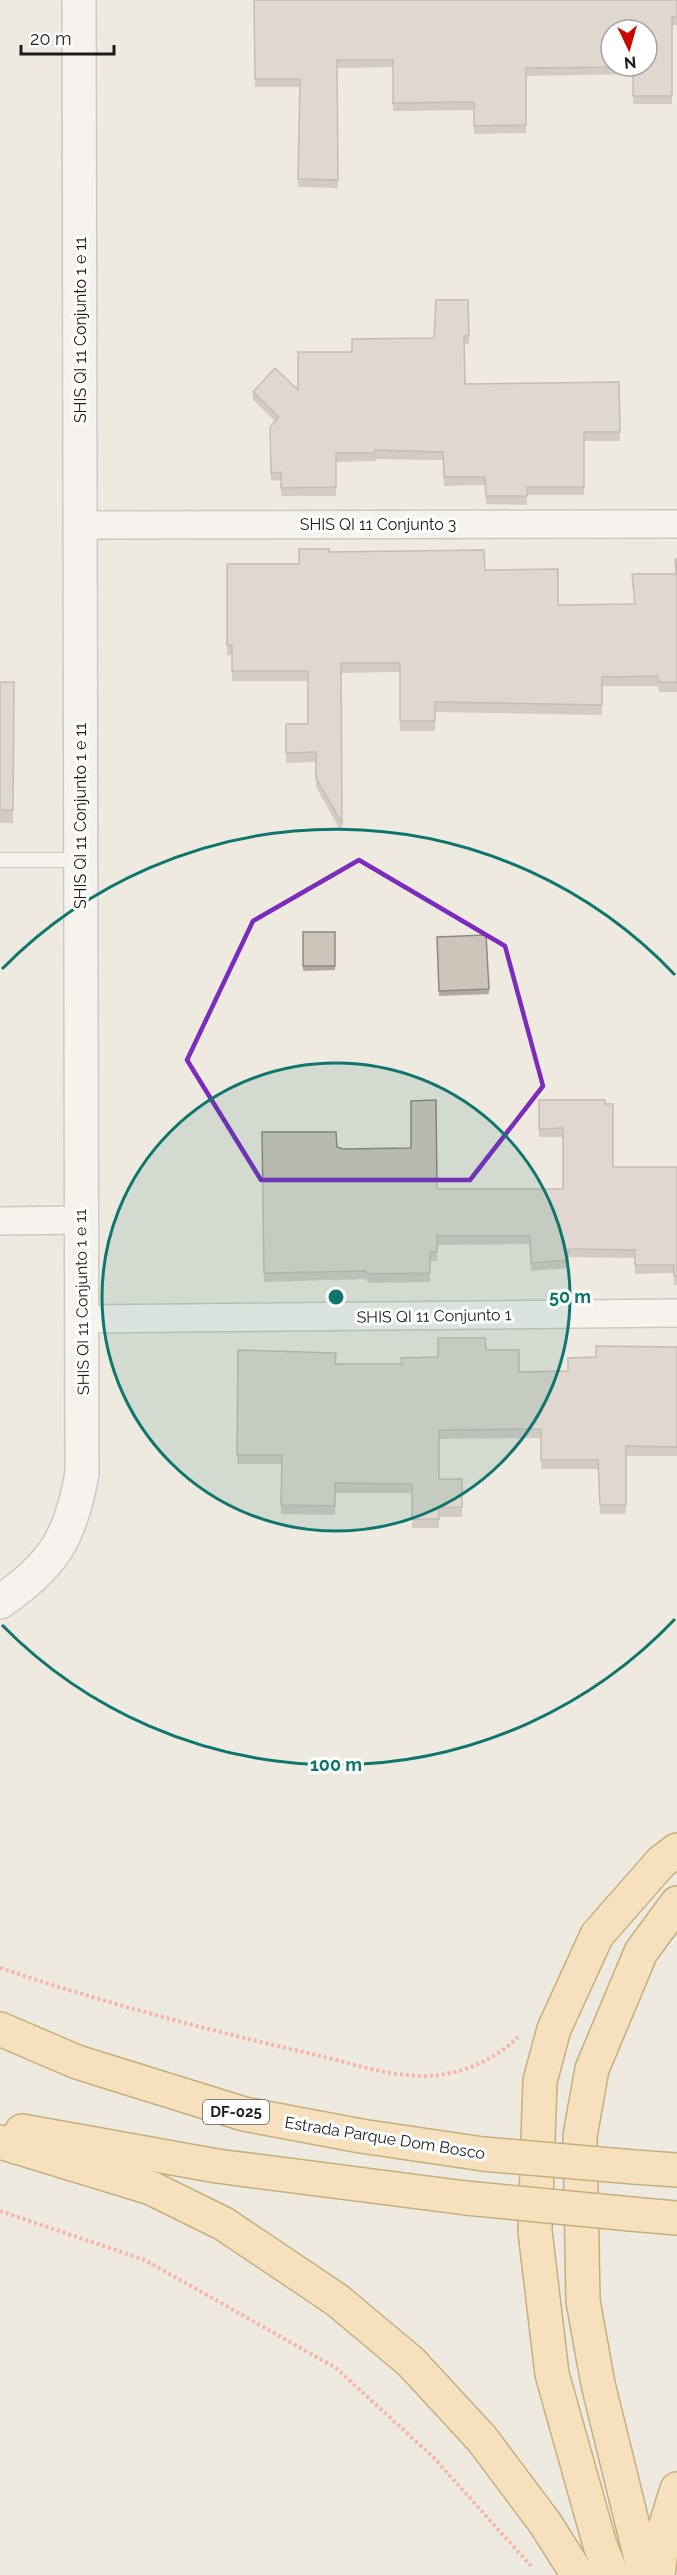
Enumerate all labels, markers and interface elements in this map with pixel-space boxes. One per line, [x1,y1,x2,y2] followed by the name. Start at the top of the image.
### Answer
[21,18,114,56] scale bar
[599,18,659,78] north arrow
[30,28,72,49] text: 20 m
[623,52,637,72] text: N
[71,237,90,423] street label: SHIS QI 11 Conjunto 1 e 11
[300,515,456,534] street label: SHIS QI 11 Conjunto 3
[71,723,90,909] street label: SHIS QI 11 Conjunto 1 e 11
[71,1209,93,1395] street label: SHIS QI 11 Conjunto 1 e 11
[549,1286,591,1307] text: 50 m
[326,1287,346,1307] centre of rings
[356,1305,512,1327] street label: SHIS QI 11 Conjunto 1
[310,1754,362,1775] text: 100 m
[203,2100,269,2124] road number: DF-025
[283,2113,487,2163] street label: Estrada Parque Dom Bosco

